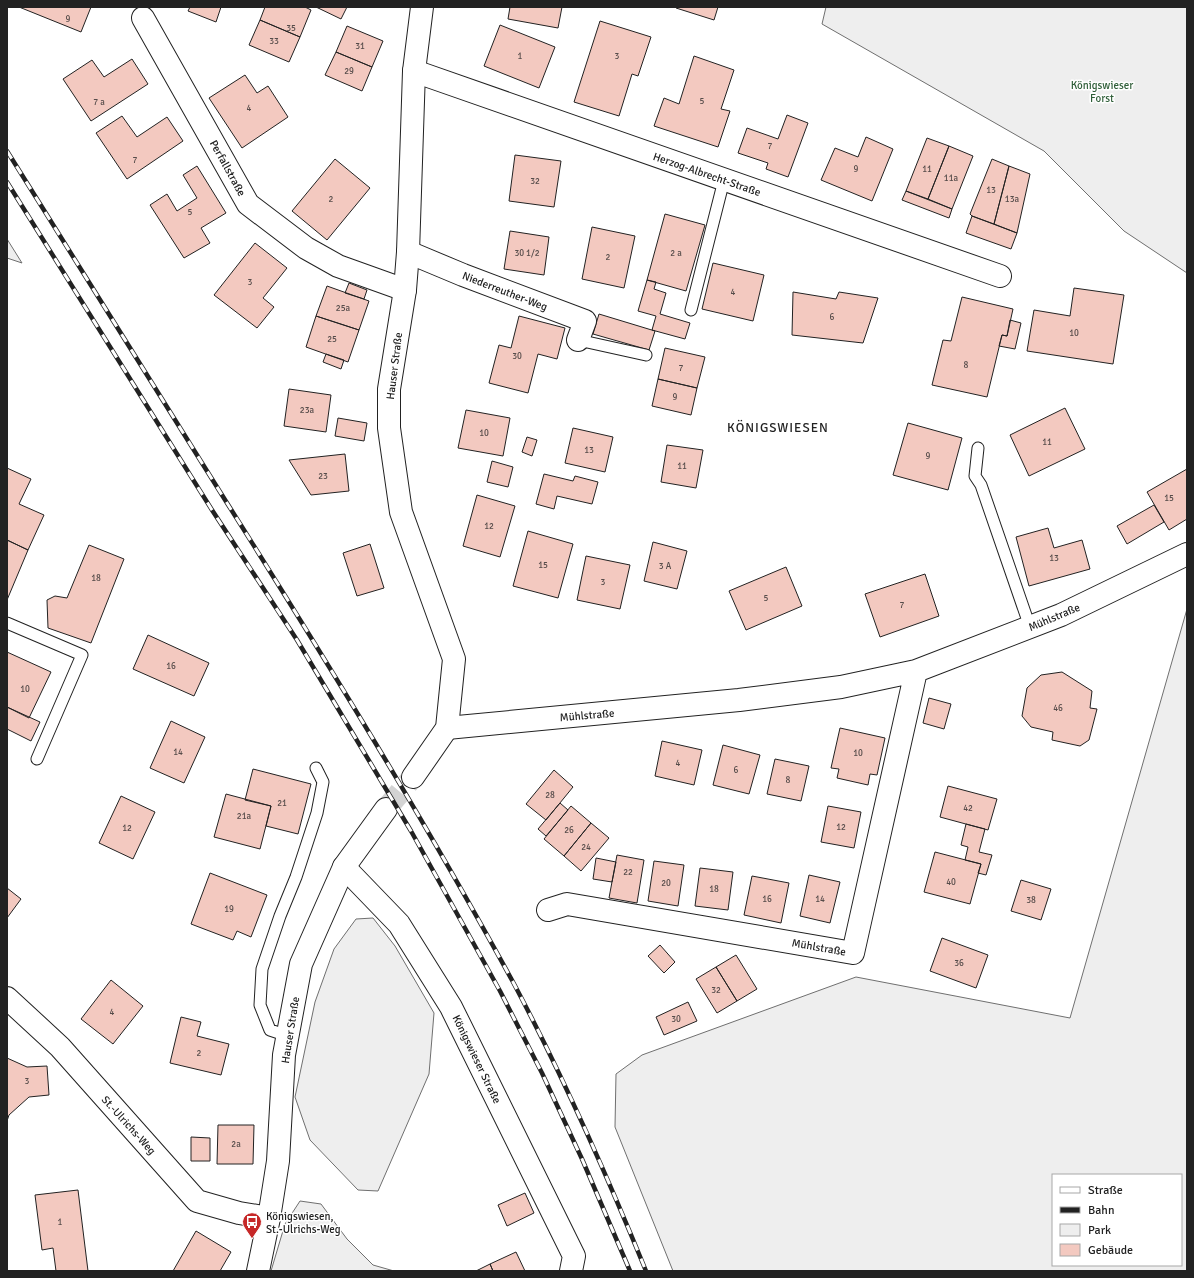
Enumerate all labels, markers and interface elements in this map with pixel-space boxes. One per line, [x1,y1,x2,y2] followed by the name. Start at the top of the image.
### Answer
[66,14,71,25] house number: 9
[286,23,296,34] house number: 35
[269,36,279,47] house number: 33
[355,41,365,52] house number: 31
[518,51,523,62] house number: 1
[615,51,620,62] house number: 3
[344,66,354,77] house number: 29
[1071,79,1133,105] park label: Königswieser Forst
[700,96,705,107] house number: 5
[93,97,105,108] house number: 7 a
[247,103,252,114] house number: 4
[207,138,248,199] street label: Perfallstraße
[768,141,773,152] house number: 7
[651,150,762,199] street label: Herzog-Albrecht-Straße
[133,155,138,166] house number: 7
[854,164,859,175] house number: 9
[922,164,932,175] house number: 11
[944,173,959,184] house number: 11a
[530,176,540,187] house number: 32
[986,185,996,196] house number: 13
[329,194,334,205] house number: 2
[1005,194,1020,205] house number: 13a
[188,207,193,218] house number: 5
[514,248,540,259] house number: 30 1/2
[670,248,682,259] house number: 2 a
[606,252,611,263] house number: 2
[460,269,549,314] street label: Niederreuther-Weg
[248,277,253,288] house number: 3
[731,287,736,298] house number: 4
[336,303,351,314] house number: 25a
[830,312,835,323] house number: 6
[1069,328,1079,339] house number: 10
[384,332,405,400] street label: Hauser Straße
[327,334,337,345] house number: 25
[512,351,522,362] house number: 30
[964,360,969,371] house number: 8
[679,363,684,374] house number: 7
[673,392,678,403] house number: 9
[300,405,315,416] house number: 23a
[727,419,829,436] district label: KÖNIGSWIESEN
[479,428,489,439] house number: 10
[1042,437,1052,448] house number: 11
[584,445,594,456] house number: 13
[926,451,931,462] house number: 9
[677,461,687,472] house number: 11
[318,471,328,482] house number: 23
[1164,493,1174,504] house number: 15
[484,521,494,532] house number: 12
[1049,553,1059,564] house number: 13
[538,560,548,571] house number: 15
[659,561,672,572] house number: 3 A
[91,573,101,584] house number: 18
[601,577,606,588] house number: 3
[764,593,769,604] house number: 5
[900,600,905,611] house number: 7
[1026,601,1082,634] street label: Mühlstraße
[166,661,176,672] house number: 16
[20,684,30,695] house number: 10
[1053,703,1063,714] house number: 46
[559,707,615,724] street label: Mühlstraße
[173,747,183,758] house number: 14
[853,748,863,759] house number: 10
[676,758,681,769] house number: 4
[734,765,739,776] house number: 6
[786,775,791,786] house number: 8
[545,790,555,801] house number: 28
[277,798,287,809] house number: 21
[963,803,973,814] house number: 42
[237,811,252,822] house number: 21a
[836,822,846,833] house number: 12
[122,823,132,834] house number: 12
[564,825,574,836] house number: 26
[581,842,591,853] house number: 24
[623,867,633,878] house number: 22
[946,877,956,888] house number: 40
[661,878,671,889] house number: 20
[709,884,719,895] house number: 18
[762,894,772,905] house number: 16
[815,894,825,905] house number: 14
[1026,895,1036,906] house number: 38
[224,904,234,915] house number: 19
[791,936,847,959] street label: Mühlstraße
[954,958,964,969] house number: 36
[711,985,721,996] house number: 32
[279,996,302,1065] street label: Hauser Straße
[110,1007,115,1018] house number: 4
[449,1013,504,1106] street label: Königswieser Straße
[671,1014,681,1025] house number: 30
[197,1048,202,1059] house number: 2
[25,1076,30,1087] house number: 3
[99,1093,159,1158] street label: St.-Ulrichs-Weg
[231,1139,241,1150] house number: 2a
[1052,1174,1182,1266] legend
[1088,1183,1123,1198] text: Straße
[1088,1203,1114,1218] text: Bahn
[266,1210,341,1236] place label: Königswiesen, St.-Ulrichs-Weg
[241,1211,263,1239] bus stop icon: Königswiesen, St.-Ulrichs-Weg
[58,1217,63,1228] house number: 1
[1088,1223,1111,1238] text: Park
[1088,1243,1133,1258] text: Gebäude

